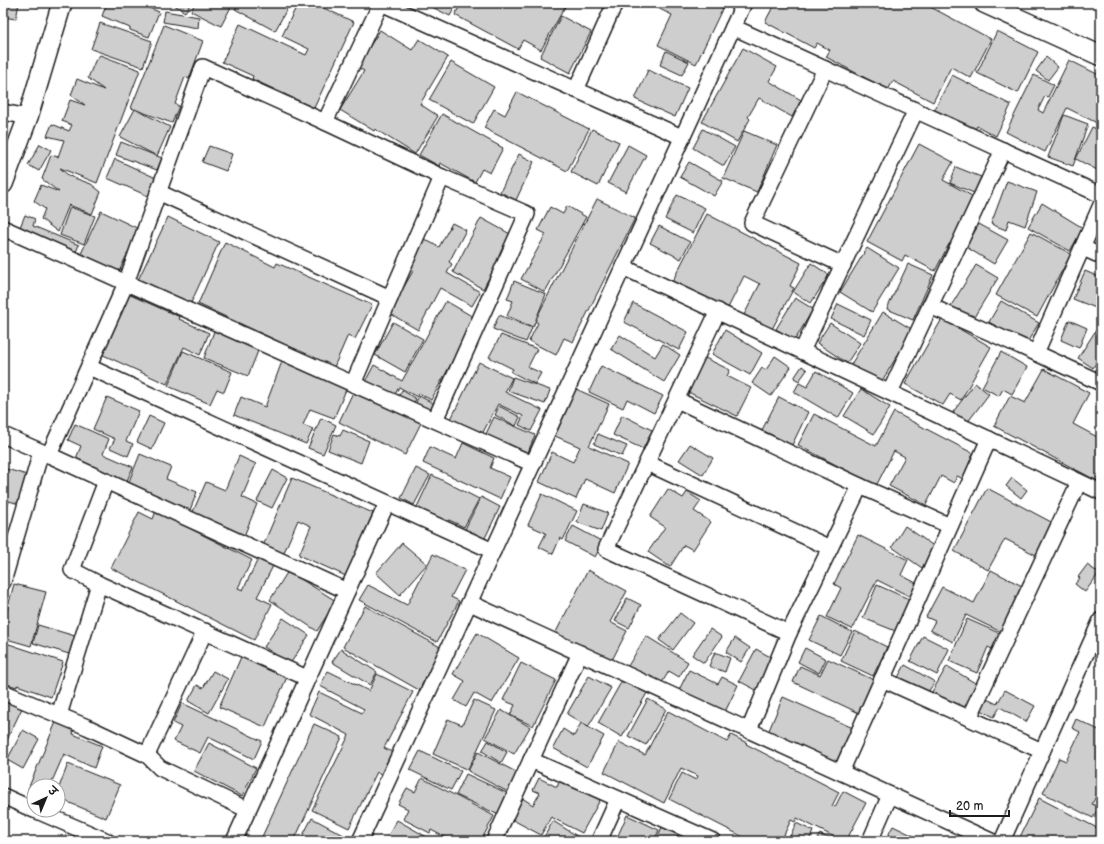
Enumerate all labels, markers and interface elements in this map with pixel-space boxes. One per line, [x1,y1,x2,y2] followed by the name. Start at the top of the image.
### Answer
[26,778,66,818] north arrow
[45,783,61,800] text: उ
[950,792,1009,818] scale bar
[956,799,983,814] text: 20 m

